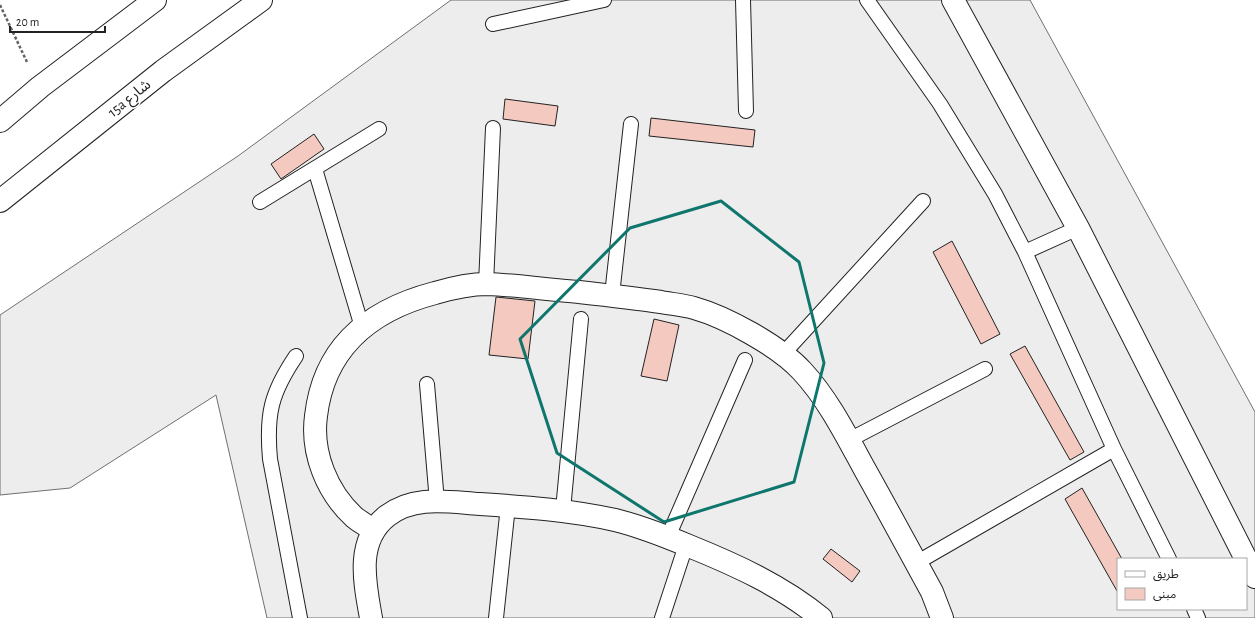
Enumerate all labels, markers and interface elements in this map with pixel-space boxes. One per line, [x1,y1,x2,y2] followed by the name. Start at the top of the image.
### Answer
[10,8,105,34] scale bar
[16,16,39,28] text: 20 m
[105,77,156,123] street label: 15a شارع
[1117,558,1247,610] legend
[1153,568,1179,582] text: طريق
[1153,588,1176,601] text: مبنى

